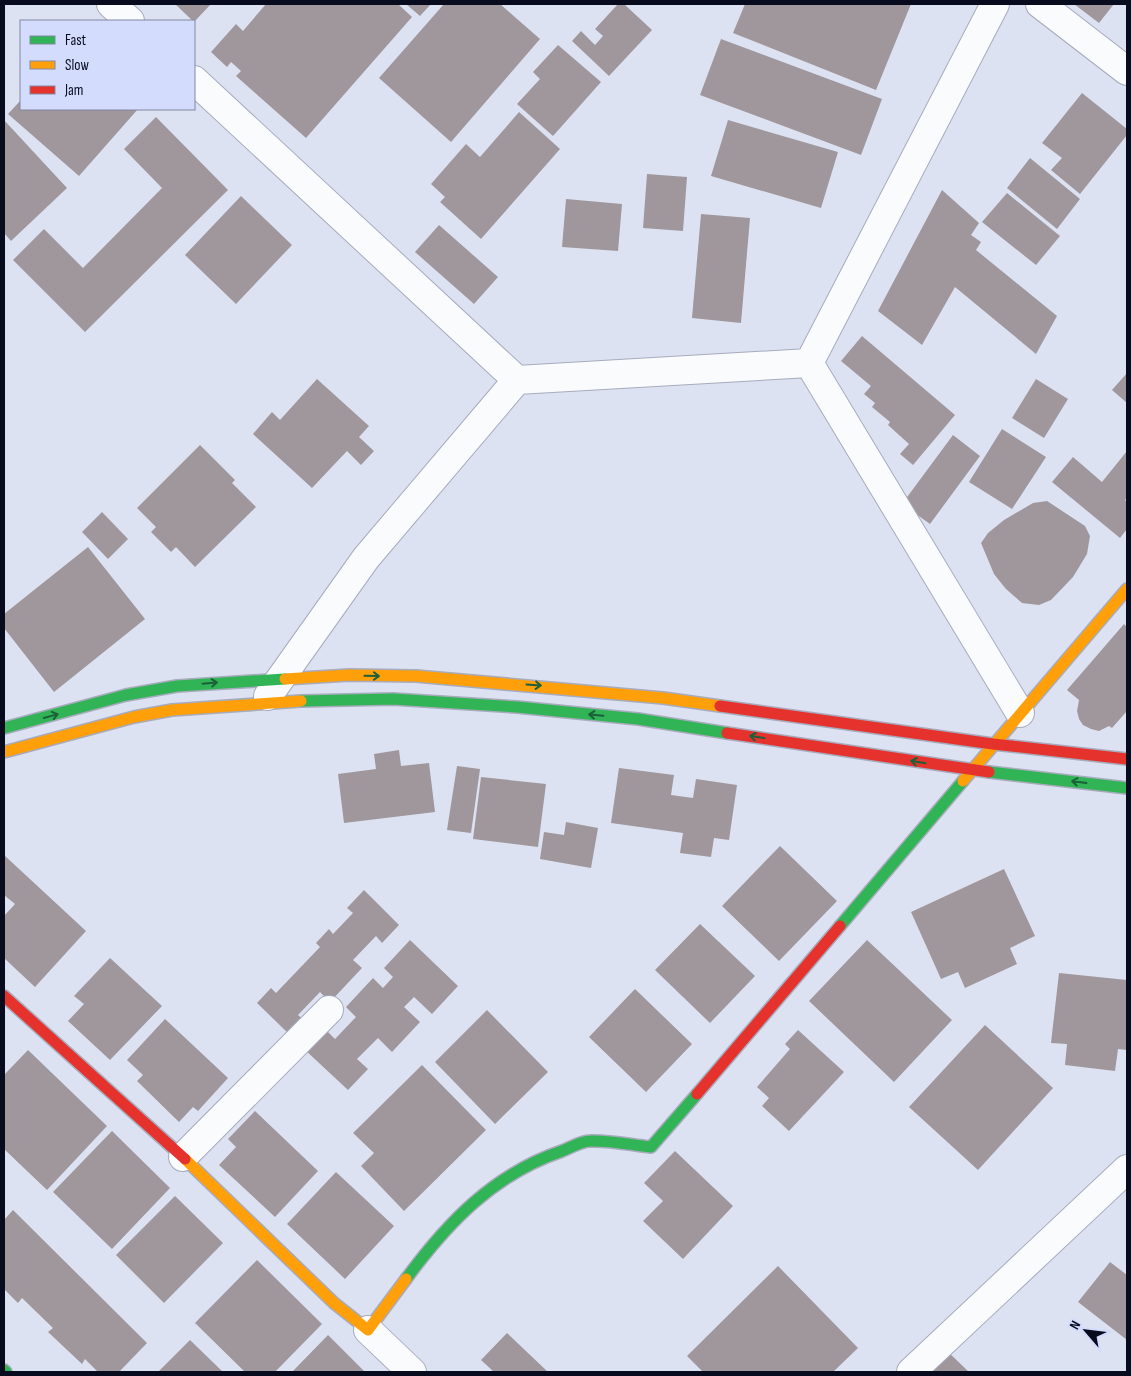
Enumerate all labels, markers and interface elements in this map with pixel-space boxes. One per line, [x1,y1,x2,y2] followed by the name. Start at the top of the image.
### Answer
[20,20,195,110] legend
[65,31,87,50] text: Fast
[65,56,89,75] text: Slow
[64,81,83,100] text: Jam
[364,671,380,681] one-way arrow
[201,678,217,688] one-way arrow
[526,681,542,690] one-way arrow
[42,710,58,720] one-way arrow
[588,710,604,720] one-way arrow
[749,732,765,742] one-way arrow
[910,756,926,766] one-way arrow
[1071,777,1087,787] one-way arrow
[1061,1306,1111,1356] north arrow
[1066,1318,1084,1332] text: N

